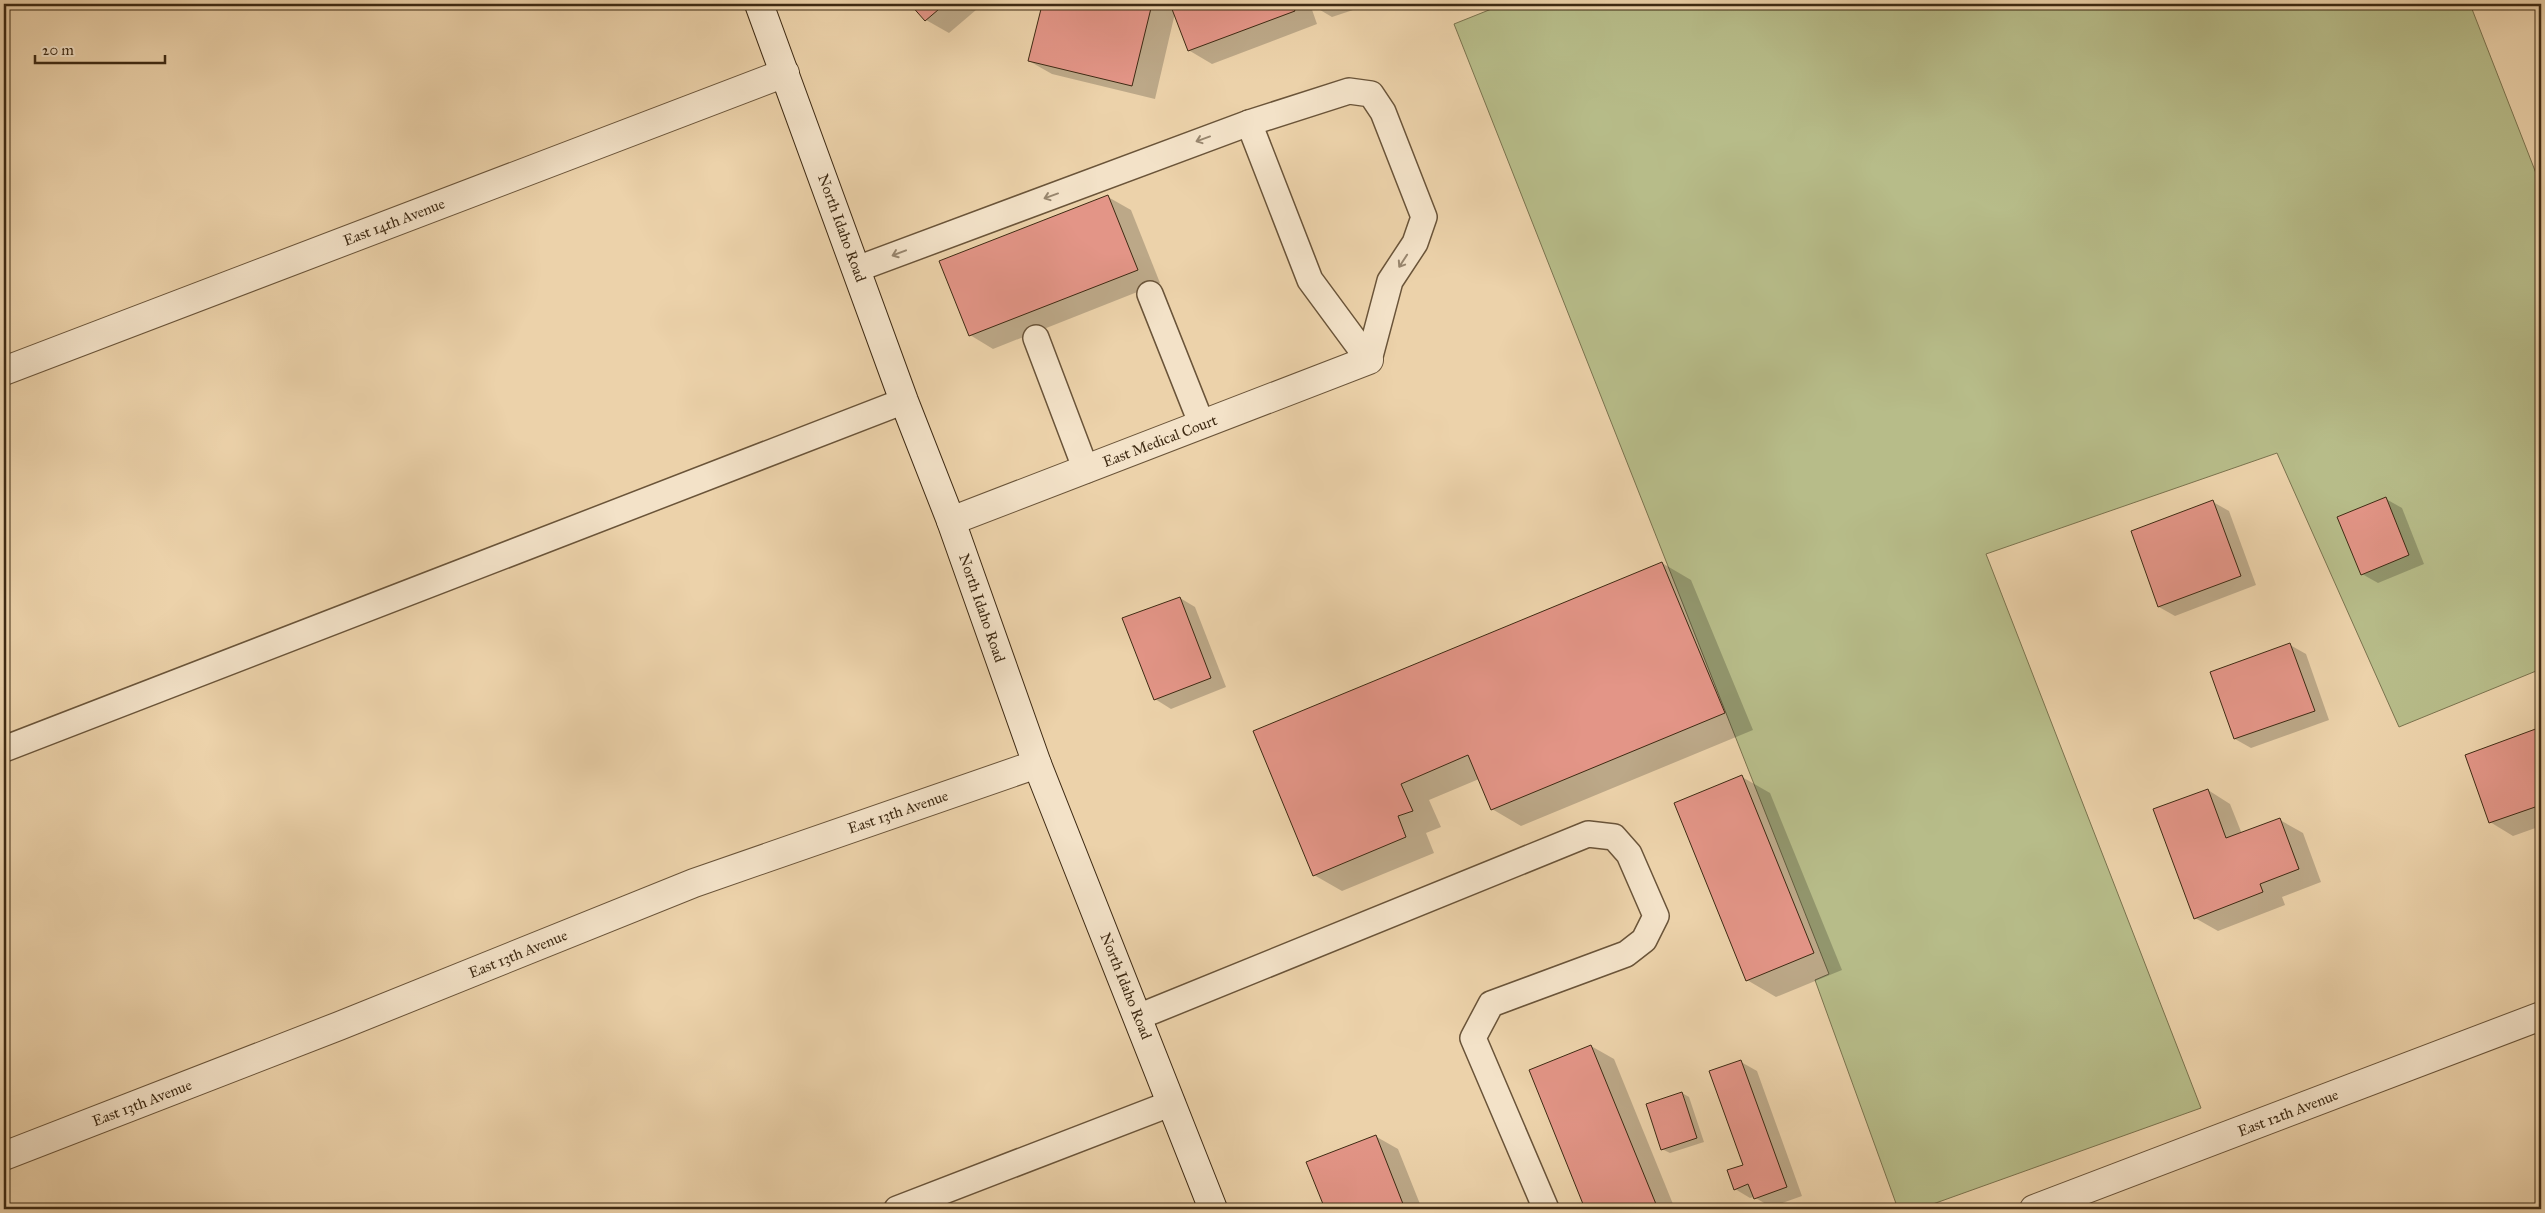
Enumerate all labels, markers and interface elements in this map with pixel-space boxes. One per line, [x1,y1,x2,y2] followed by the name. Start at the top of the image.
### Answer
[35,32,165,64] scale bar
[42,41,74,59] text: 20 m
[1196,135,1212,144] one-way arrow
[814,171,870,285] street label: North Idaho Road
[1044,192,1059,201] one-way arrow
[341,194,447,250] street label: East 14th Avenue
[892,249,907,258] one-way arrow
[1398,254,1409,268] one-way arrow
[1100,411,1220,471] street label: East Medical Court
[955,551,1009,665] street label: North Idaho Road
[845,786,951,838] street label: East 13th Avenue
[466,926,570,982] street label: East 13th Avenue
[1096,930,1156,1043] street label: North Idaho Road
[90,1076,194,1130] street label: East 13th Avenue
[2235,1086,2341,1140] street label: East 12th Avenue

